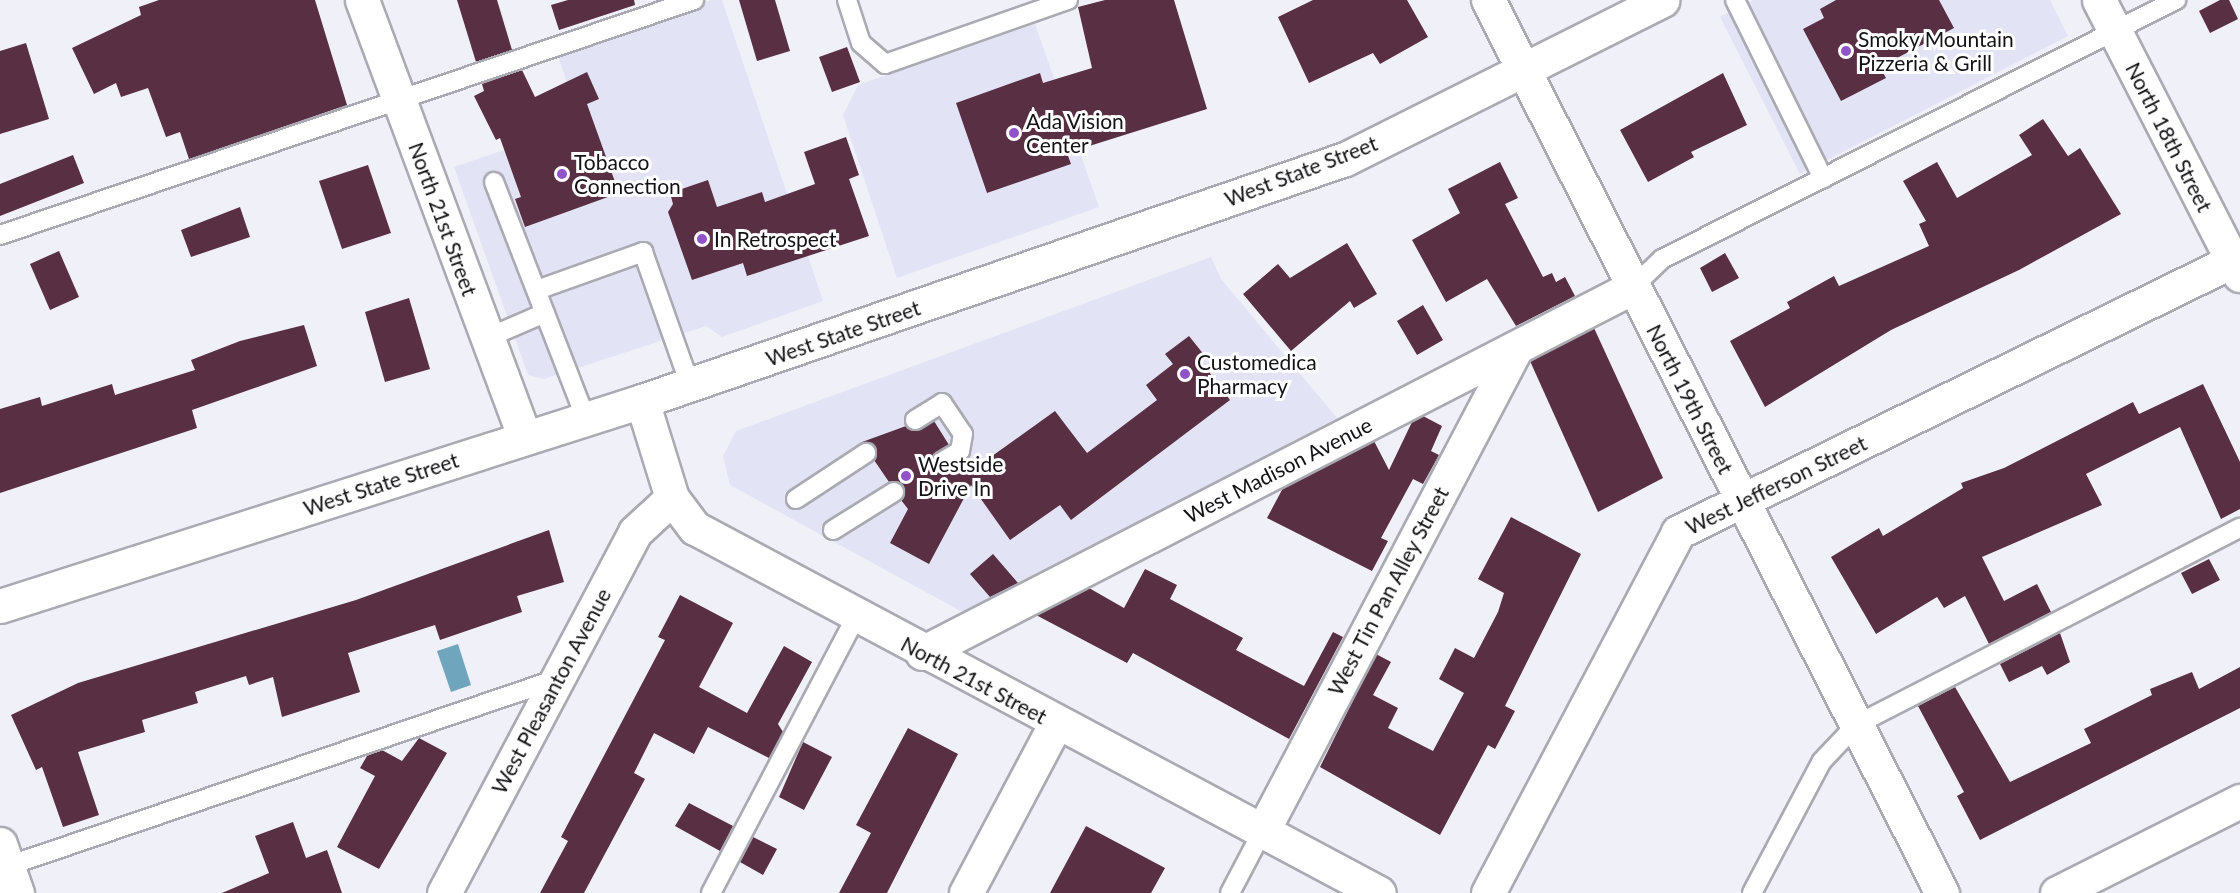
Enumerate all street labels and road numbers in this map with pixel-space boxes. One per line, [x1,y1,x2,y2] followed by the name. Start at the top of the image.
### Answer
[2121,58,2217,216] street label: North 18th Street
[1221,130,1381,212] street label: West State Street
[404,139,482,299] street label: North 21st Street
[762,295,924,371] street label: West State Street
[1642,320,1738,478] street label: North 19th Street
[1180,412,1376,528] street label: West Madison Avenue
[1681,430,1871,540] street label: West Jefferson Street
[300,447,462,521] street label: West State Street
[1322,482,1454,700] street label: West Tin Pan Alley Street
[486,584,616,798] street label: West Pleasanton Avenue
[897,631,1051,729] street label: North 21st Street

